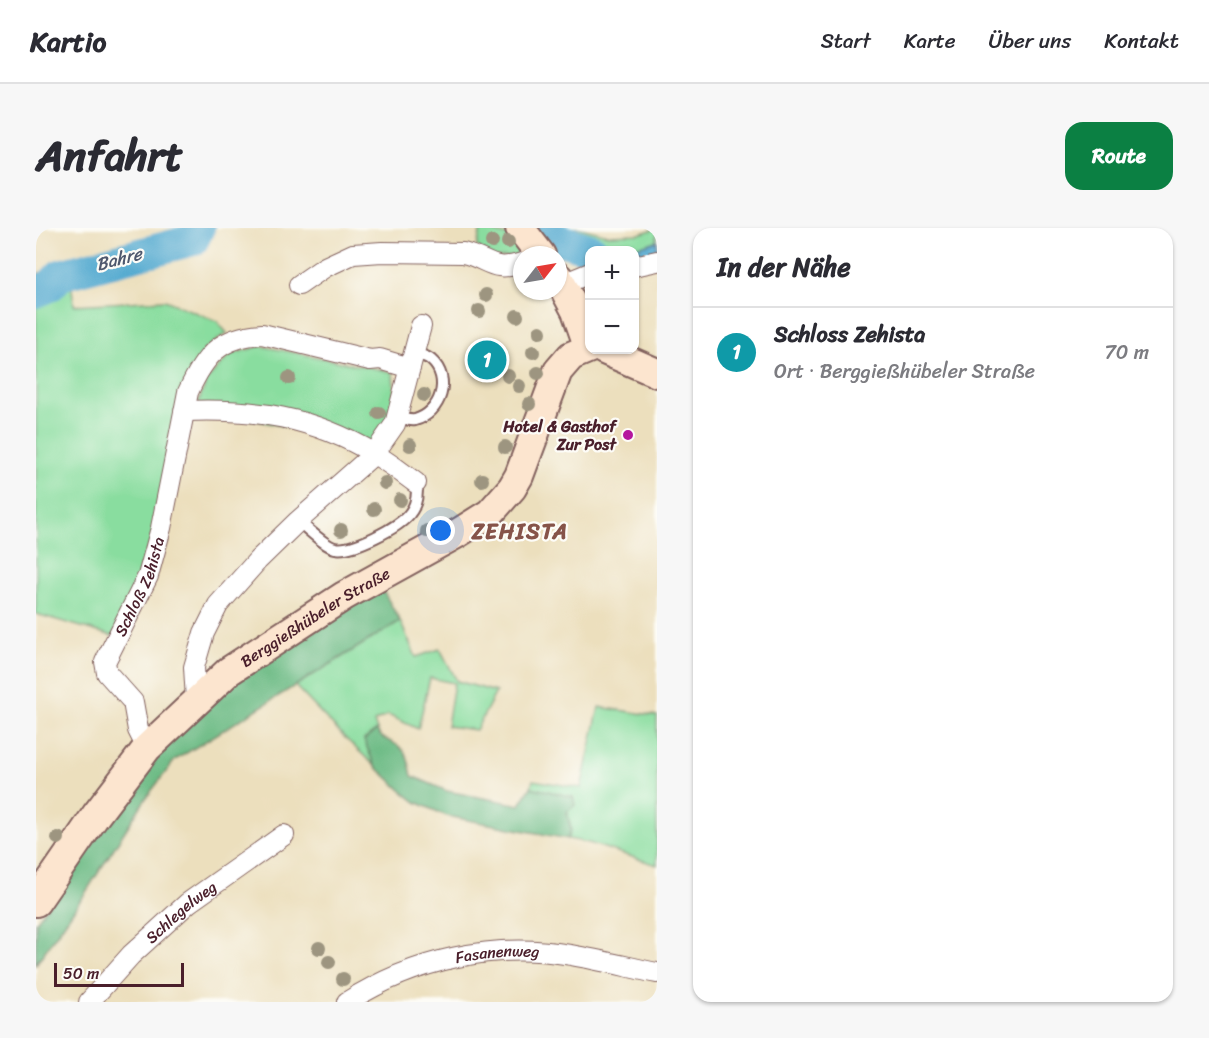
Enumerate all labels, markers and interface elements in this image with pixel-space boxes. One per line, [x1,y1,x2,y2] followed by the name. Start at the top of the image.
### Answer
[30,17,106,66] text: Kartio
[821,22,871,60] text: Start
[904,22,956,60] text: Karte
[989,22,1071,60] text: Über uns
[1104,22,1179,60] text: Kontakt
[36,119,183,193] text: Anfahrt
[1065,122,1173,190] button: Route
[92,237,147,280] water label: Bahre
[717,244,851,290] text: In der Nähe
[513,246,567,300] north arrow
[585,246,639,354] map controls
[585,246,639,300] button: +
[585,300,639,354] button: −
[774,315,925,354] text: Schloss Zehista
[732,335,741,370] text: 1
[1104,335,1149,370] text: 70 m
[468,338,506,382] pin: 1
[774,354,1035,389] text: Ort · Berggießhübeler Straße
[502,412,618,459] place label: Hotel & Gasthof Zur Post
[621,428,635,442] marker: Hotel & Gasthof Zur Post
[471,512,568,551] district label: ZEHISTA
[426,516,455,545] your location
[106,533,172,641] street label: Schloß Zehista
[234,559,395,675] street label: Berggießhübeler Straße
[138,872,223,951] street label: Schlegelweg
[452,936,540,972] street label: Fasanenweg
[63,959,99,988] text: 50 m
[54,960,184,988] scale bar

